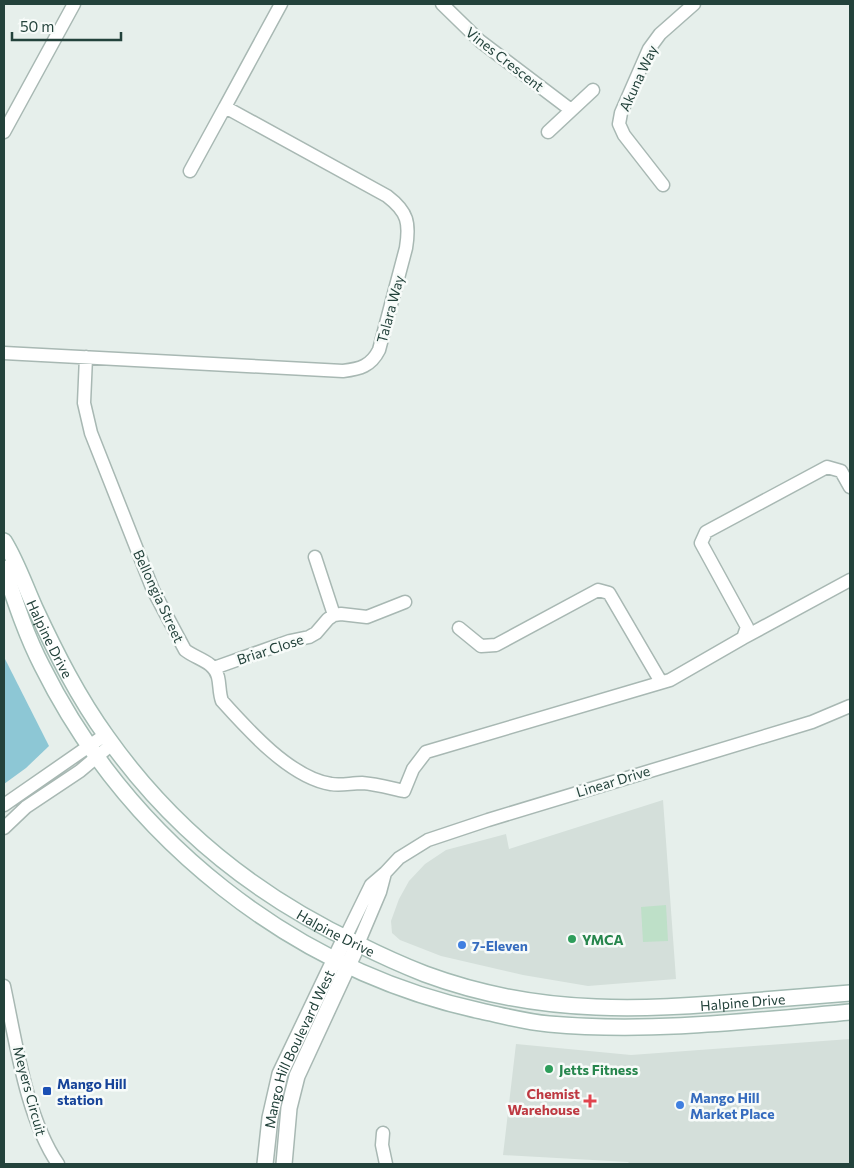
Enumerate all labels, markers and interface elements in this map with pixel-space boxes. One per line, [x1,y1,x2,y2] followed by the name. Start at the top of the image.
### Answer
[12,10,121,42] scale bar
[20,17,54,35] text: 50 m
[463,23,548,95] street label: Vines Crescent
[615,42,661,114] street label: Akuna Way
[373,273,407,345] street label: Talara Way
[130,547,188,645] street label: Bellongia Street
[24,597,77,681] street label: Halpine Drive
[235,630,305,668] street label: Briar Close
[574,762,652,800] street label: Linear Drive
[294,905,378,959] street label: Halpine Drive
[582,931,624,948] place label: YMCA
[566,933,578,945] marker: YMCA
[472,937,528,954] place label: 7-Eleven
[456,939,468,951] marker: 7-Eleven
[260,967,337,1129] street label: Mango Hill Boulevard West
[699,990,786,1013] street label: Halpine Drive
[10,1044,50,1138] street label: Meyers Circuit
[559,1061,639,1078] place label: Jetts Fitness
[543,1063,555,1075] marker: Jetts Fitness
[57,1075,126,1108] place label: Mango Hill station
[41,1085,53,1097] marker: Mango Hill station
[507,1085,580,1118] place label: Chemist Warehouse
[690,1089,775,1122] place label: Mango Hill Market Place
[584,1095,596,1107] marker: Chemist Warehouse
[674,1099,686,1111] marker: Mango Hill Market Place

